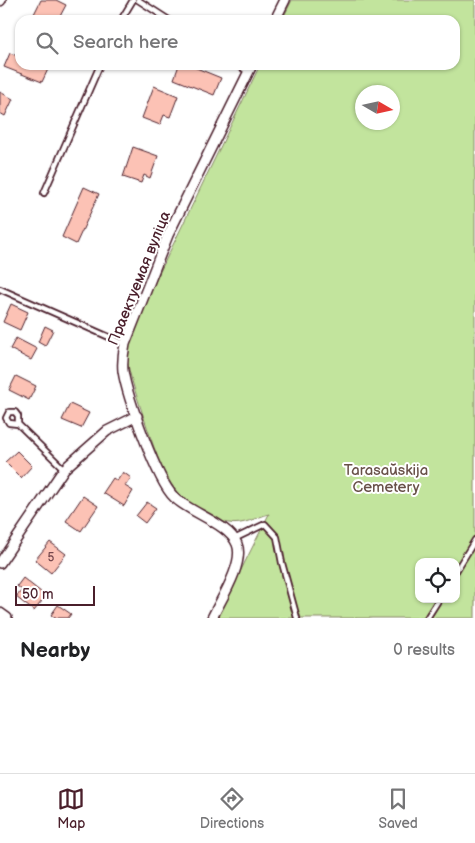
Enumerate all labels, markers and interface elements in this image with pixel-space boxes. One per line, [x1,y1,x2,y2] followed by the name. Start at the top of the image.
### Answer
[15,15,460,70] search box
[33,29,61,57] icon: search
[73,31,178,54] text: Search here
[355,85,400,130] north arrow
[104,208,175,348] street label: Праектуемая вуліца
[344,461,428,497] park label: Tarasaŭskija Cemetery
[48,550,55,565] house number: 5
[415,558,460,603] map controls
[415,558,460,603] button: locate
[15,583,95,606] scale bar
[22,586,54,603] text: 50 m
[20,638,90,663] text: Nearby
[393,641,455,660] text: 0 results
[57,785,85,832] tab: Map
[200,785,264,832] tab: Directions
[378,785,418,832] tab: Saved

